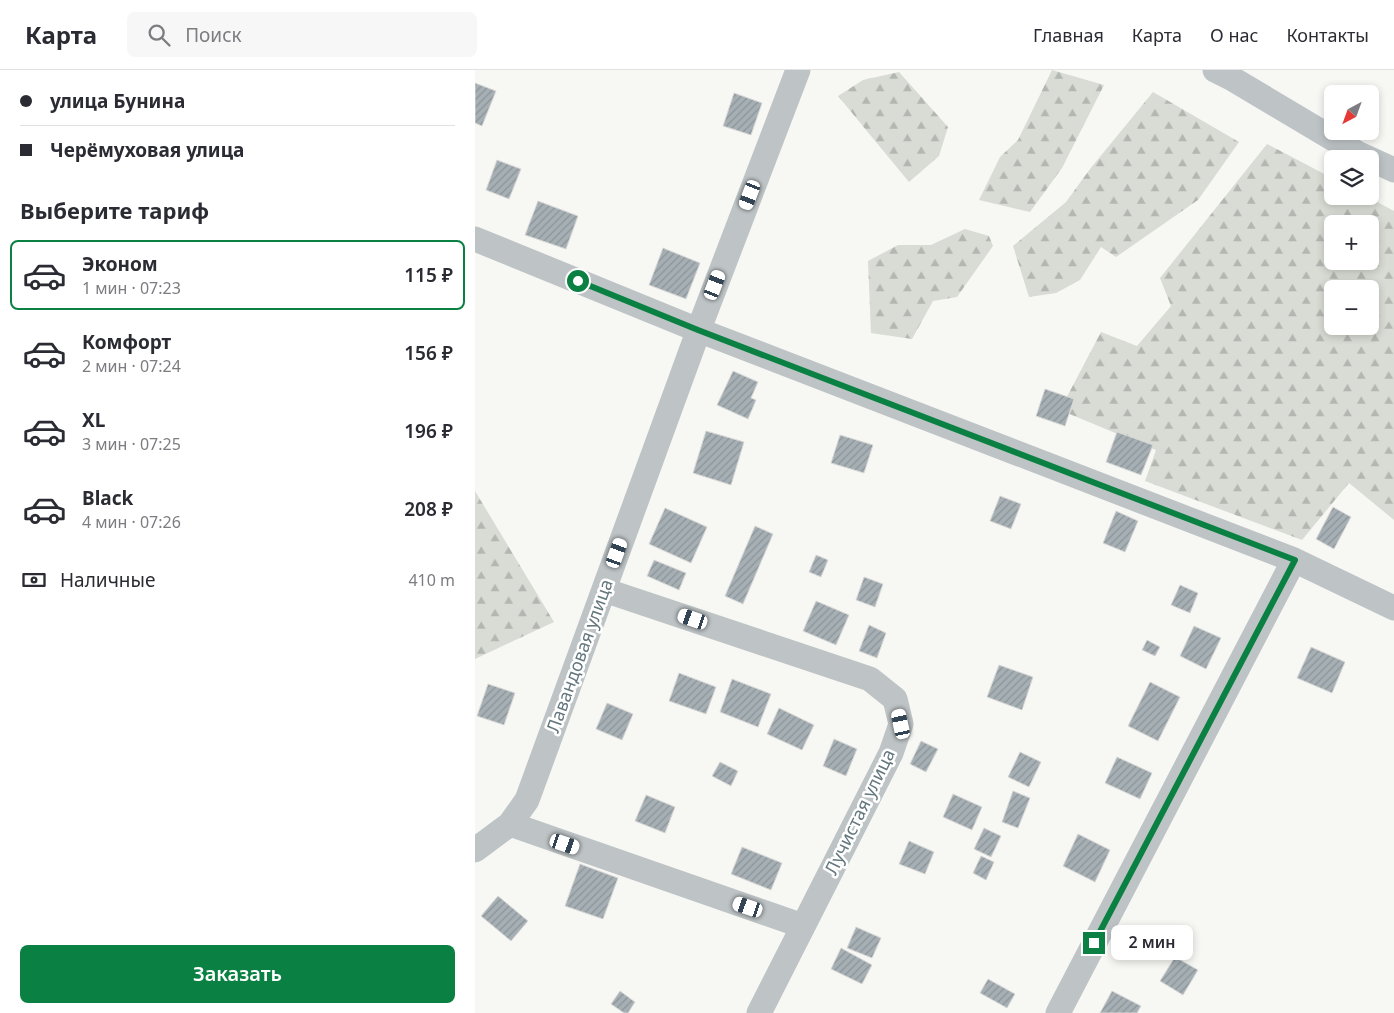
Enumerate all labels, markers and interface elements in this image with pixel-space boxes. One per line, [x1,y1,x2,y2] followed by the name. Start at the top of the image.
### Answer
[127,12,477,57] search box
[25,18,97,51] text: Карта
[145,21,173,49] icon: search
[185,22,242,48] text: Поиск
[1033,23,1104,47] text: Главная
[1132,23,1182,47] text: Карта
[1210,23,1258,47] text: О нас
[1286,23,1369,47] text: Контакты
[1324,85,1379,140] north arrow
[1324,85,1379,335] map controls
[50,88,185,114] text: улица Бунина
[50,137,244,163] text: Черёмуховая улица
[1324,150,1379,205] button: layers
[737,178,762,212] car
[20,195,209,225] text: Выберите тариф
[1324,215,1379,270] button: +
[82,251,158,277] text: Эконом
[22,253,67,298] icon: car
[404,262,453,288] text: 115 ₽
[702,268,727,302] car
[567,270,589,292] route start
[82,277,181,299] text: 1 мин · 07:23
[1324,280,1379,335] button: −
[82,329,171,355] text: Комфорт
[22,331,67,376] icon: car
[404,340,453,366] text: 156 ₽
[82,355,181,377] text: 2 мин · 07:24
[82,407,105,433] text: XL
[22,409,67,454] icon: car
[404,418,453,444] text: 196 ₽
[82,433,181,455] text: 3 мин · 07:25
[82,485,133,511] text: Black
[22,487,67,532] icon: car
[404,496,453,522] text: 208 ₽
[82,511,181,533] text: 4 мин · 07:26
[604,536,629,570] car
[20,566,48,594] icon: cash
[60,567,155,593] text: Наличные
[408,569,455,591] text: 410 m
[540,576,618,736] street label: Лавандовая улица
[676,607,709,631] car
[890,708,911,740] car
[818,745,900,878] street label: Лучистая улица
[548,832,581,856] car
[731,895,764,919] car
[1111,926,1194,960] callout: 2 мин
[1129,931,1176,953] text: 2 мин
[1083,932,1105,954] route end
[20,945,455,1003] button: Заказать

